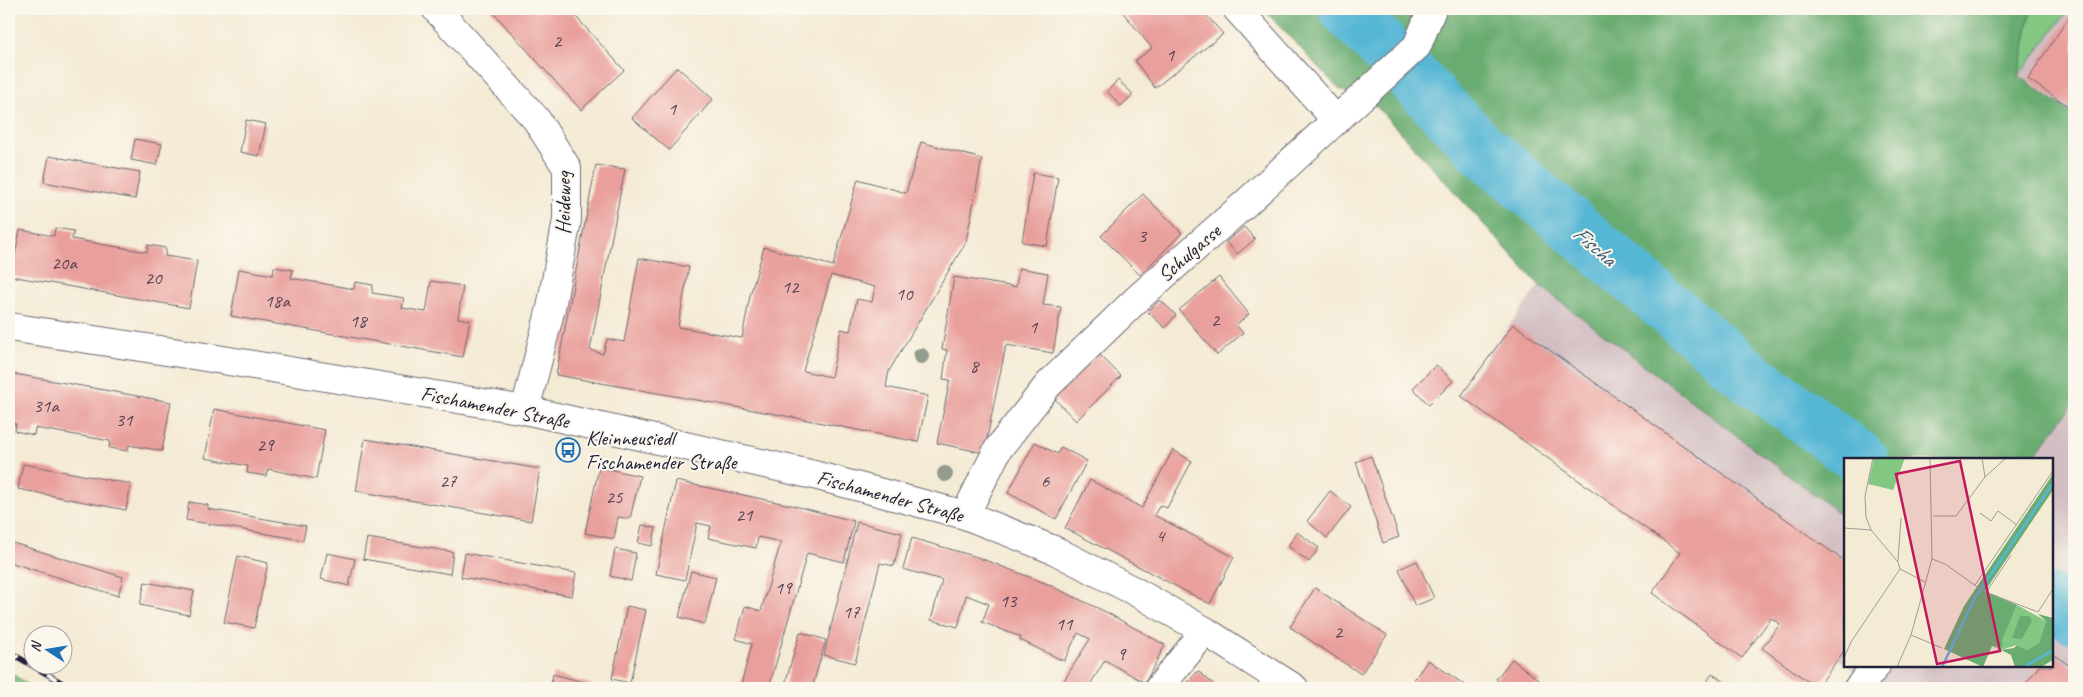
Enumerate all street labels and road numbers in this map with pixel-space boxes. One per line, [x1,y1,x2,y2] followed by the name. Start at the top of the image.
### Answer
[550,170,576,234] street label: Heideweg
[1152,218,1227,287] street label: Schulgasse
[419,380,573,435] street label: Fischamender Straße
[814,464,968,529] street label: Fischamender Straße

